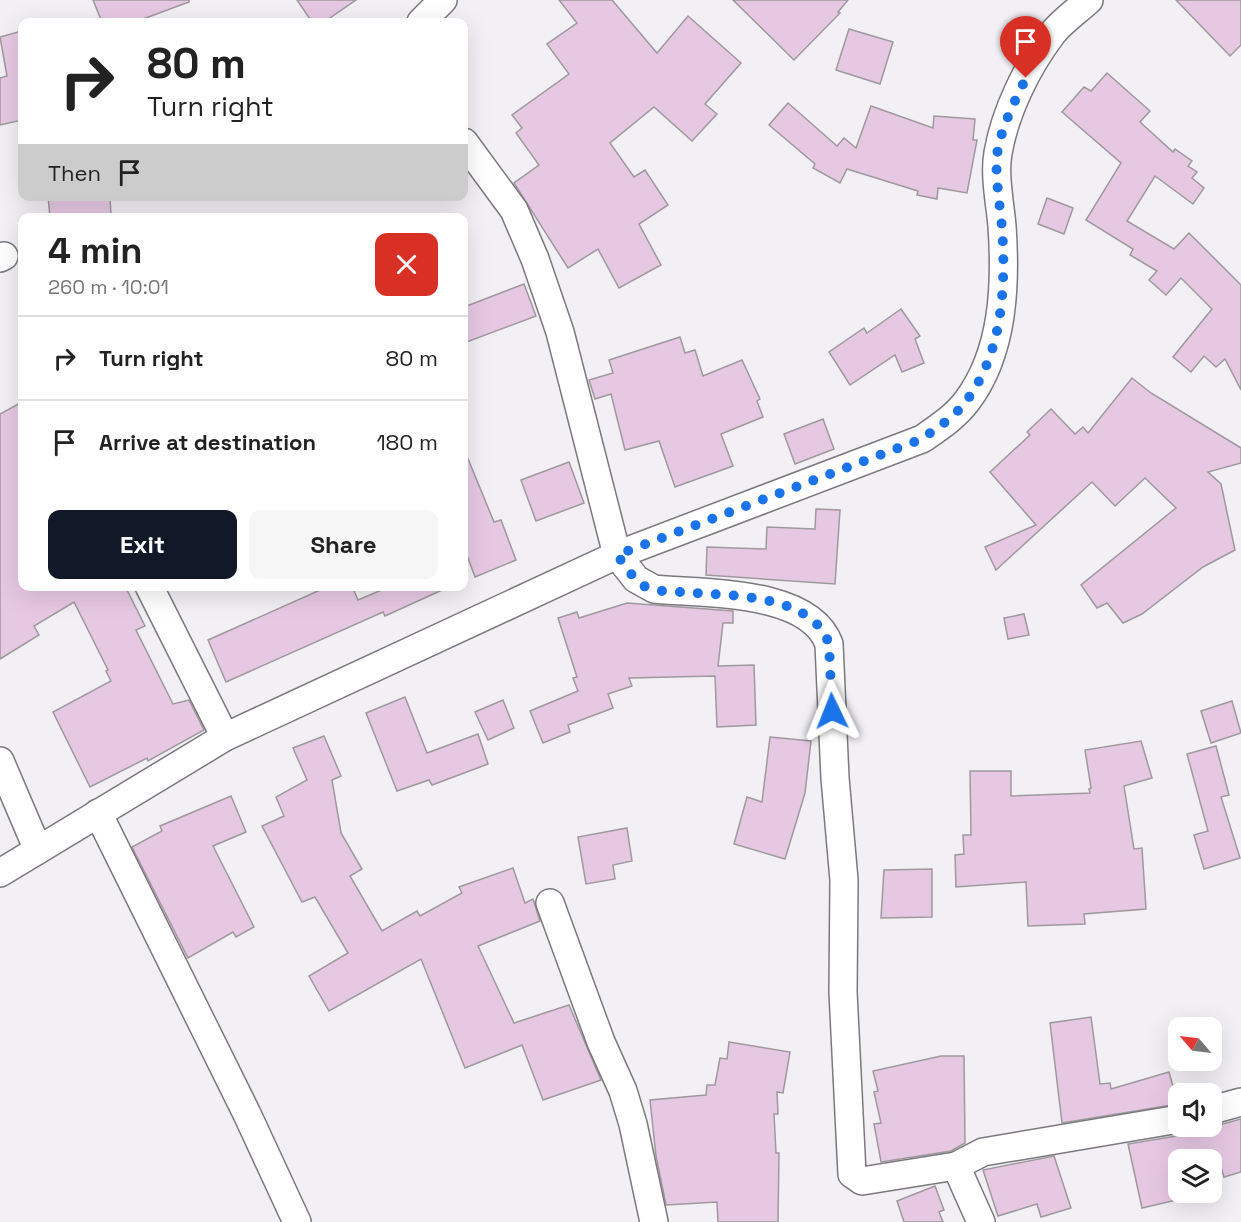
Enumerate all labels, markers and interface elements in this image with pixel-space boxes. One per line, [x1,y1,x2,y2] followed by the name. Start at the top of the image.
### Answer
[1000,16,1051,78] pin
[1009,25,1042,58] icon: arrive
[147,37,246,90] text: 80 m
[48,42,126,120] icon: right
[147,89,274,124] text: Turn right
[113,156,146,189] icon: arrive
[48,159,101,187] text: Then
[48,228,143,274] text: 4 min
[375,233,438,296] button: close
[48,274,169,300] text: 260 m · 10:01
[48,342,81,375] icon: right
[99,344,204,372] text: Turn right
[386,344,438,372] text: 80 m
[48,426,81,459] icon: arrive
[99,428,316,456] text: Arrive at destination
[376,428,438,456] text: 180 m
[48,510,237,579] button: Exit
[249,510,438,579] button: Share
[800,679,864,743] position arrow
[1168,1017,1222,1071] north arrow
[1168,1017,1222,1203] map controls
[1168,1083,1222,1137] button: sound
[1168,1149,1222,1203] button: layers

